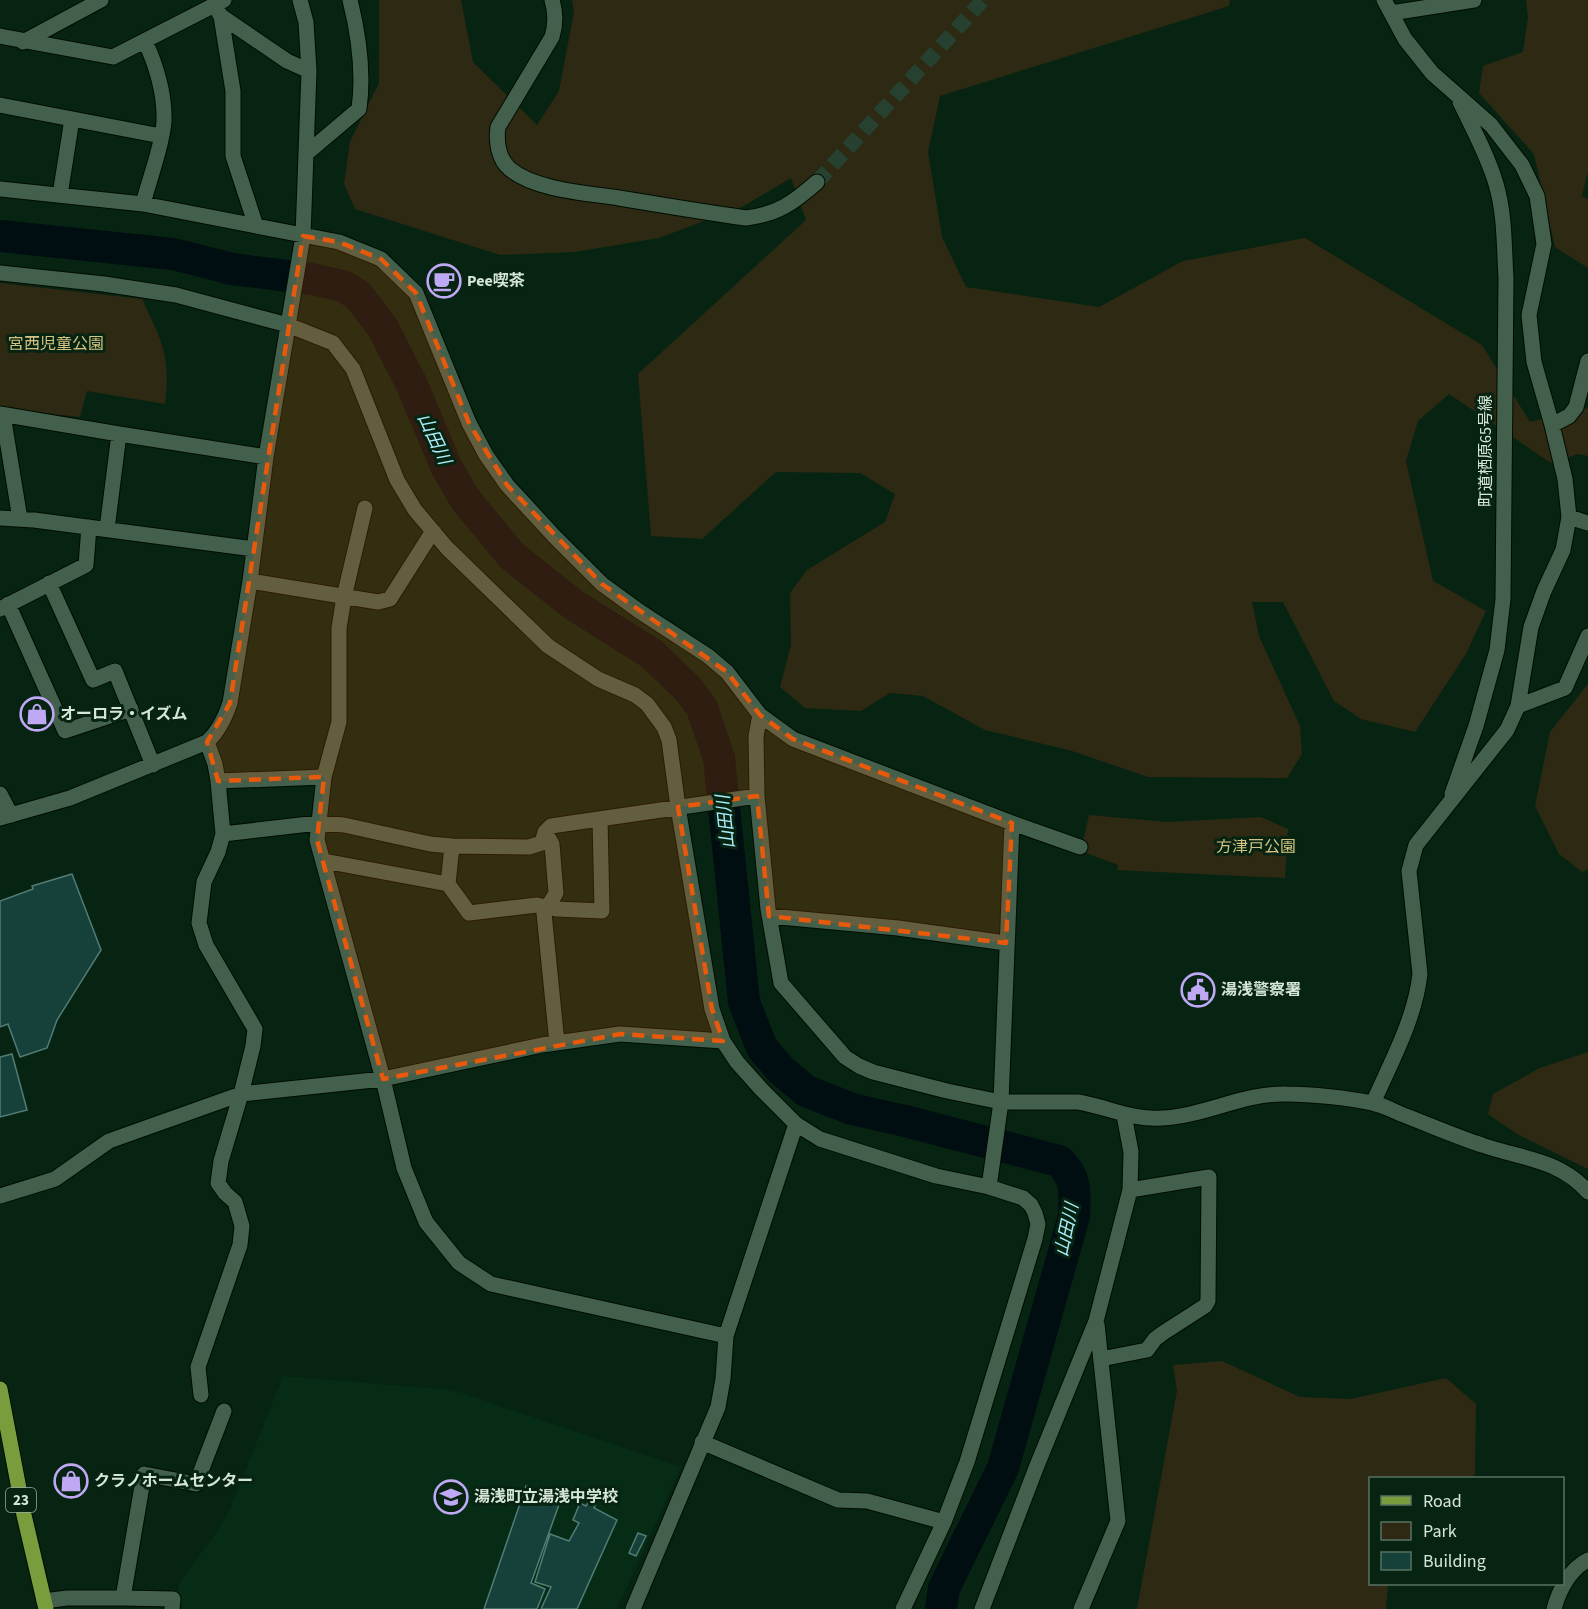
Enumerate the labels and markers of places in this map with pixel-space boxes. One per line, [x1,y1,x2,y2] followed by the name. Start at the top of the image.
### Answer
[426,263,462,299] cafe icon: Pee喫茶
[467,270,525,292] place label: Pee喫茶
[19,696,55,732] shop icon: オーロラ・イズム
[60,703,188,725] place label: オーロラ・イズム
[1180,972,1216,1008] public building icon: 湯浅警察署
[1221,979,1301,1001] place label: 湯浅警察署
[53,1463,89,1499] shop icon: クラノホームセンター
[94,1470,253,1492] place label: クラノホームセンター
[433,1479,469,1515] school or university icon: 湯浅町立湯浅中学校
[474,1486,618,1508] place label: 湯浅町立湯浅中学校

